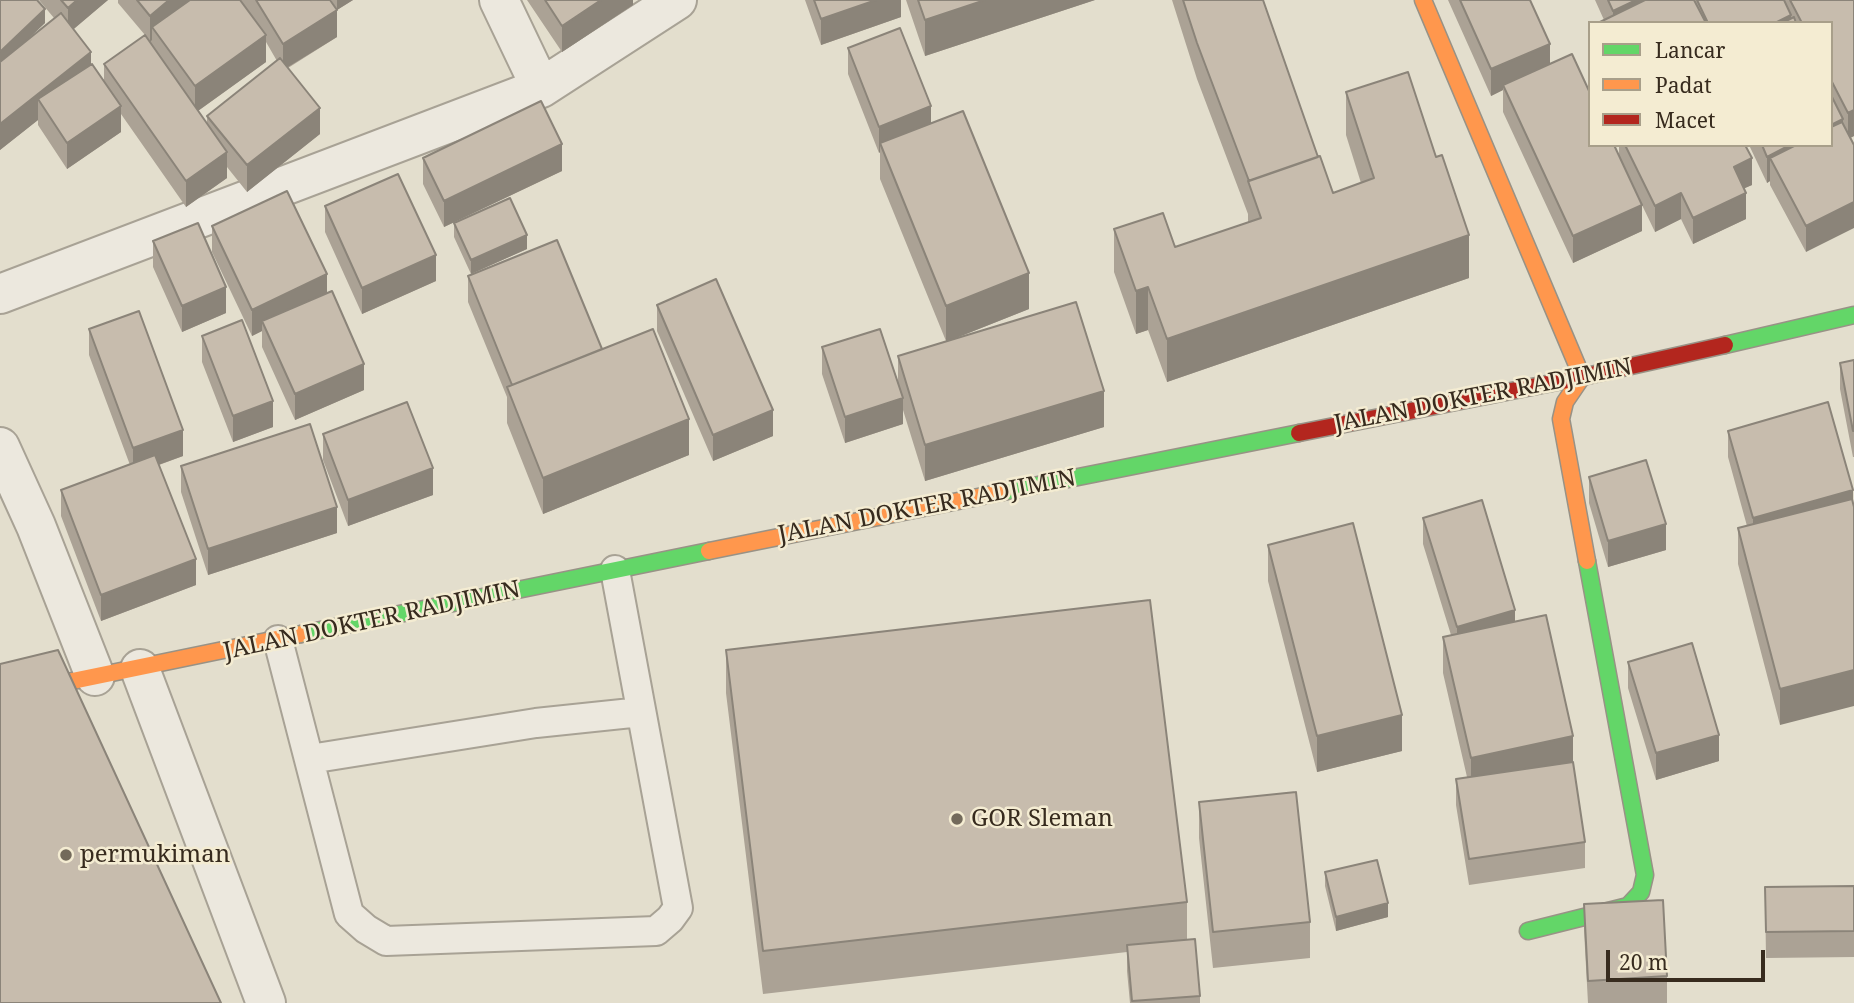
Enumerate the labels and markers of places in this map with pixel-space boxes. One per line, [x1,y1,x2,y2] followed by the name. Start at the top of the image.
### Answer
[971,805,1113,833] place label: GOR Sleman
[949,811,965,827] marker: GOR Sleman
[80,841,230,869] place label: permukiman
[58,847,74,863] marker: permukiman

